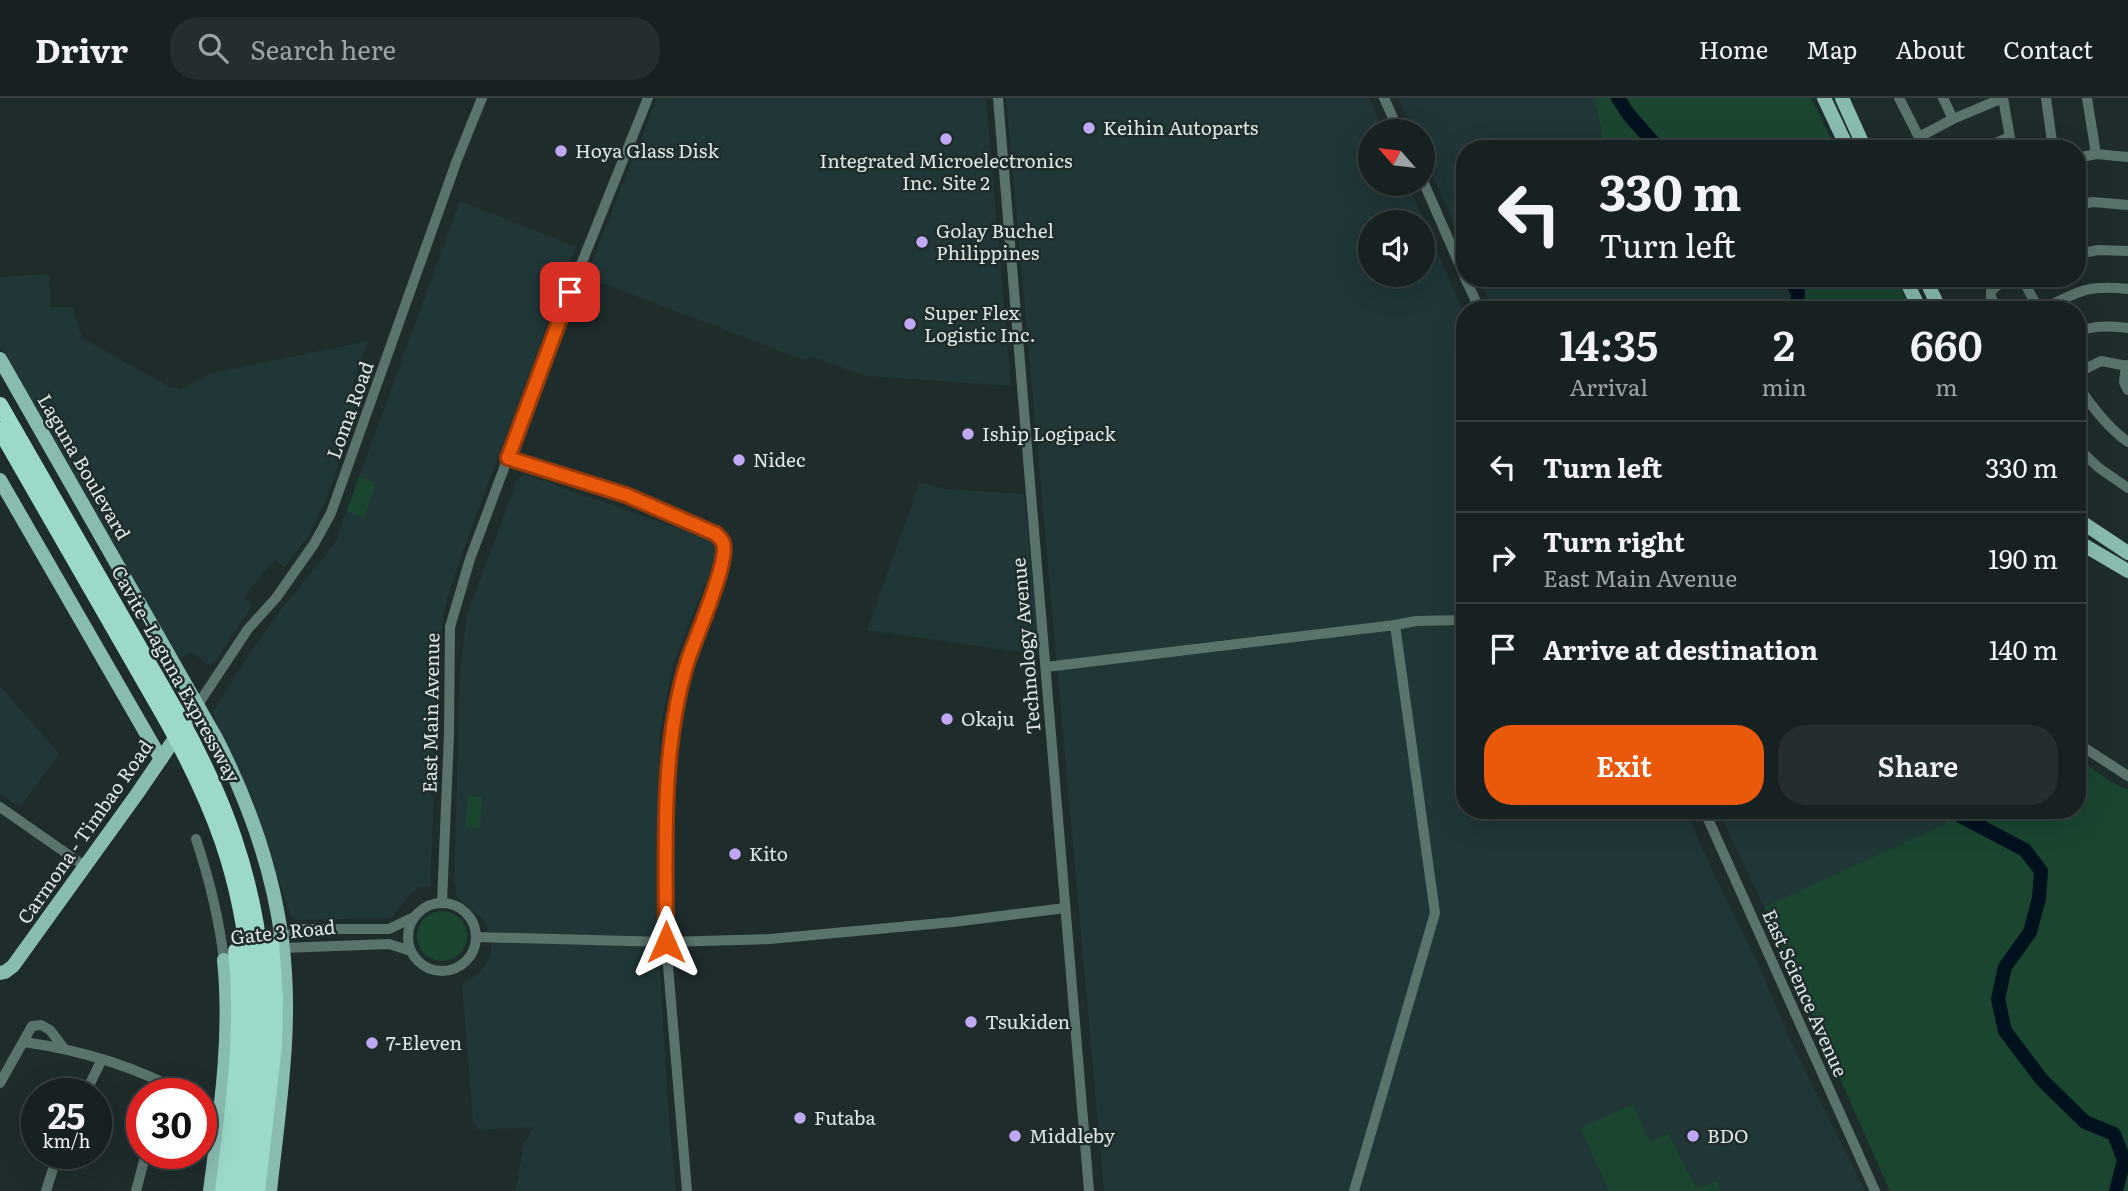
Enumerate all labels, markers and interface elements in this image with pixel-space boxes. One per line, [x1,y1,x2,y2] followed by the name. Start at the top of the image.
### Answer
[170,17,660,80] search box
[35,24,128,73] text: Drivr
[194,29,232,67] icon: search
[250,29,396,68] text: Search here
[1699,31,1768,66] text: Home
[1806,31,1857,66] text: Map
[1895,31,1965,66] text: About
[2003,31,2093,66] text: Contact
[1103,113,1259,141] place label: Keihin Autoparts
[1358,119,1435,196] north arrow
[1358,119,1435,287] map controls
[1081,120,1097,136] marker: Keihin Autoparts
[938,131,954,147] marker: Integrated Microelectronics Inc. Site 2
[575,136,719,164] place label: Hoya Glass Disk
[553,143,569,159] marker: Hoya Glass Disk
[819,146,1073,196] place label: Integrated Microelectronics Inc. Site 2
[1599,153,1742,226] text: 330 m
[1484,168,1575,259] icon: left
[1358,210,1435,287] button: sound
[936,216,1054,266] place label: Golay Buchel Philippines
[1599,220,1736,268] text: Turn left
[914,234,930,250] marker: Golay Buchel Philippines
[540,262,600,322] pin
[551,273,589,311] icon: arrive
[924,298,1036,348] place label: Super Flex Logistic Inc.
[1559,312,1658,374] text: 14:35
[1773,312,1795,374] text: 2
[1910,312,1983,374] text: 660
[902,316,918,332] marker: Super Flex Logistic Inc.
[319,357,380,462] street label: Loma Road
[1569,369,1648,403] text: Arrival
[1761,369,1807,403] text: min
[1935,369,1957,403] text: m
[32,388,138,545] street label: Laguna Boulevard
[982,419,1116,447] place label: Iship Logipack
[960,426,976,442] marker: Iship Logipack
[753,445,805,473] place label: Nidec
[1543,447,1662,486] text: Turn left
[1985,447,2058,486] text: 330 m
[1484,448,1522,486] icon: left
[731,452,747,468] marker: Nidec
[1543,521,1685,560] text: Turn right
[1988,538,2058,577] text: 190 m
[1484,539,1522,577] icon: right
[1003,557,1047,735] street label: Technology Avenue
[105,560,248,787] street label: Cavite–Laguna Expressway
[1543,560,1737,594] text: East Main Avenue
[1543,629,1818,668] text: Arrive at destination
[1989,629,2058,668] text: 140 m
[1484,630,1522,668] icon: arrive
[415,632,445,793] street label: East Main Avenue
[961,704,1015,732] place label: Okaju
[939,711,955,727] marker: Okaju
[1484,725,1764,805] button: Exit
[1778,725,2058,805] button: Share
[10,733,159,929] street label: Carmona - Timbao Road
[749,839,788,867] place label: Kito
[727,846,743,862] marker: Kito
[1756,904,1856,1081] street label: East Science Avenue
[629,905,703,979] position arrow
[229,912,337,950] street label: Gate 3 Road
[985,1007,1070,1035] place label: Tsukiden
[963,1014,979,1030] marker: Tsukiden
[386,1028,462,1056] place label: 7-Eleven
[364,1035,380,1051] marker: 7-Eleven
[126,1078,217,1169] speed limit sign: 30
[48,1088,85,1140] text: 25
[814,1103,876,1131] place label: Futaba
[792,1110,808,1126] marker: Futaba
[1029,1121,1115,1149] place label: Middleby
[1707,1121,1749,1149] place label: BDO
[43,1127,90,1154] text: km/h
[1007,1128,1023,1144] marker: Middleby
[1685,1128,1701,1144] marker: BDO

